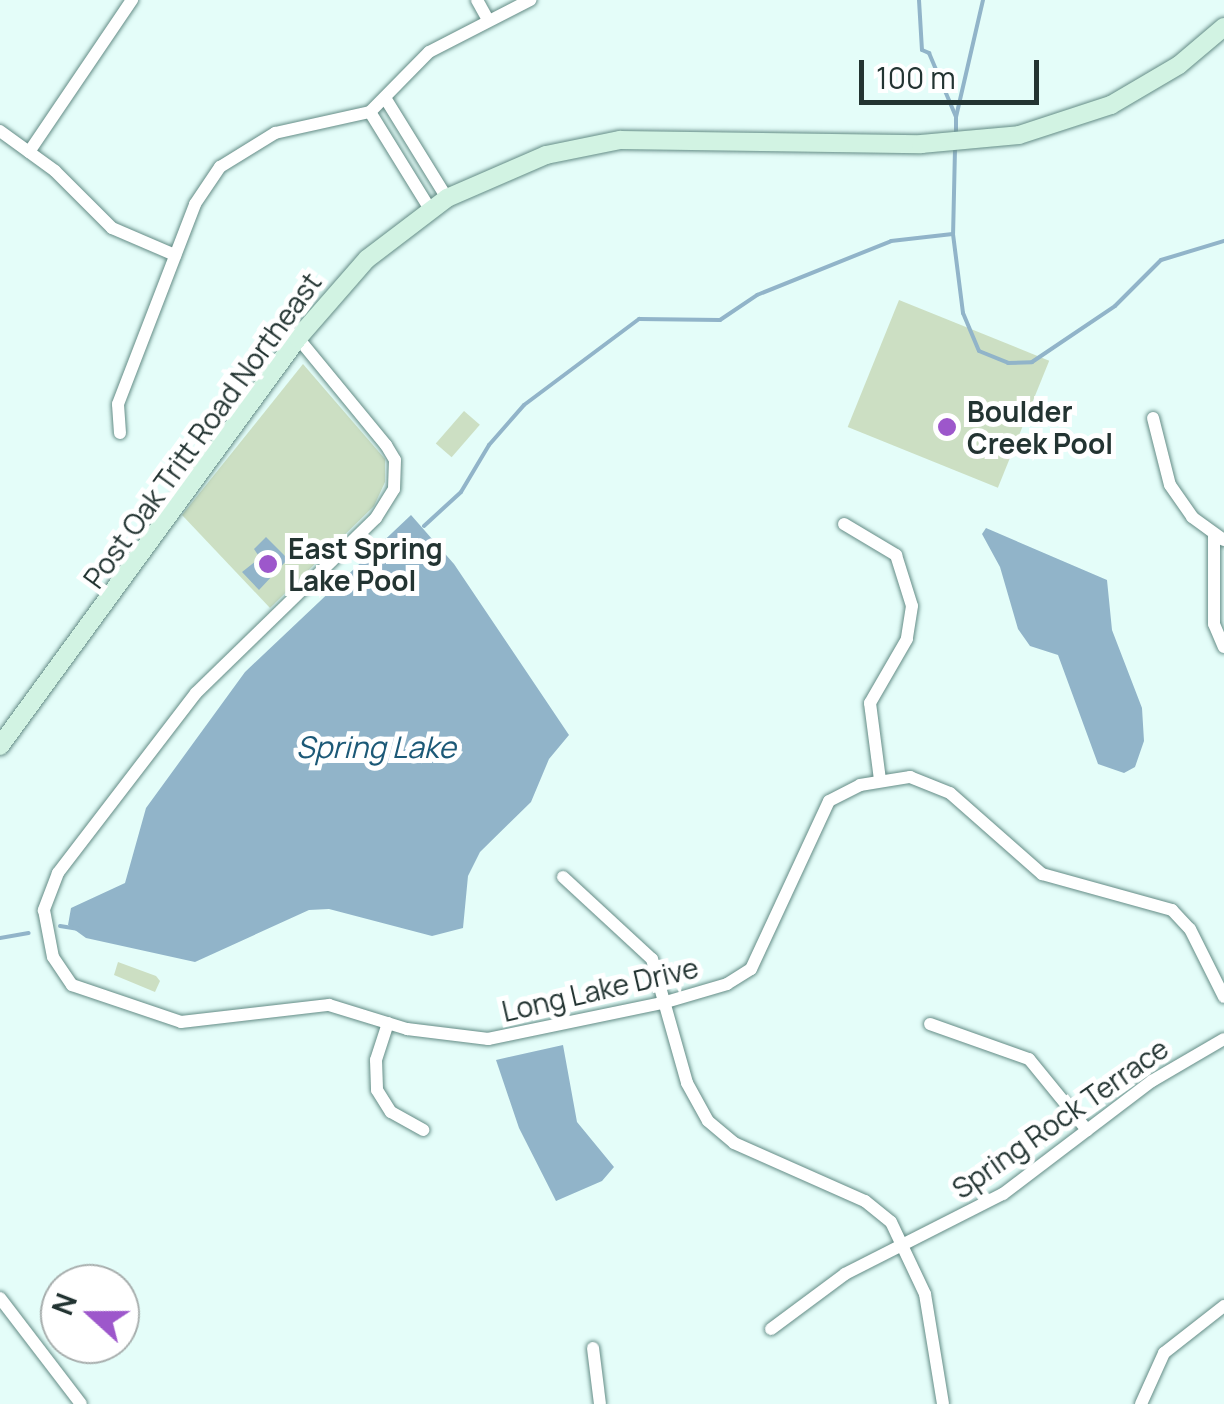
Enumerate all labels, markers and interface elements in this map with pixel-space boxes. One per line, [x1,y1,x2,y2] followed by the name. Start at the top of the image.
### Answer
[864,40,1044,102] scale bar
[876,57,956,98] text: 100 m
[76,266,328,594] street label: Post Oak Tritt Road Northeast
[967,394,1113,460] place label: Boulder Creek Pool
[936,416,958,438] marker: Boulder Creek Pool
[288,531,443,597] place label: East Spring Lake Pool
[257,553,279,575] marker: East Spring Lake Pool
[296,729,456,765] water label: Spring Lake
[499,950,701,1028] street label: Long Lake Drive
[946,1031,1174,1205] street label: Spring Rock Terrace
[40,1264,140,1364] north arrow
[43,1288,85,1320] text: N

